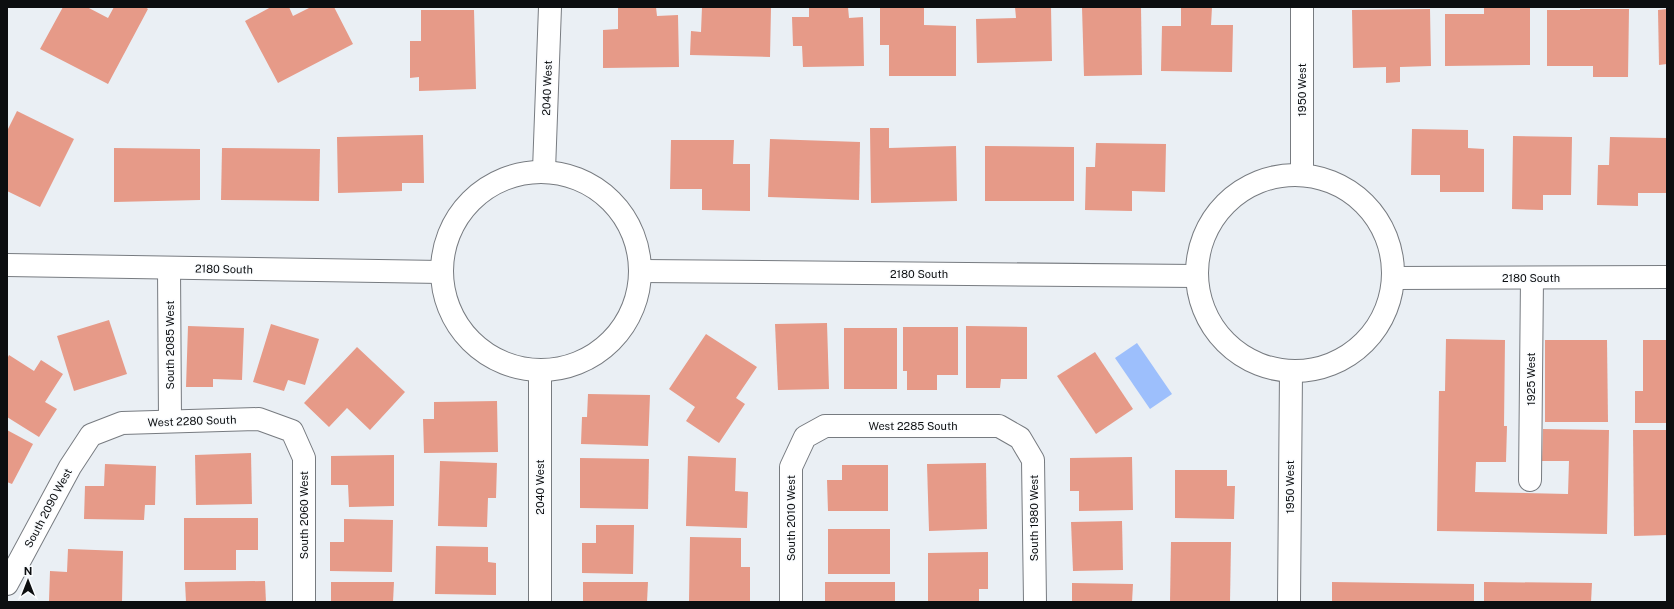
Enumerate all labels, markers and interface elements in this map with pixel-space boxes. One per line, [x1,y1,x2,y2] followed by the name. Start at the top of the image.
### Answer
[540,60,554,116] street label: 2040 West
[1296,63,1308,117] street label: 1950 West
[195,262,253,276] street label: 2180 South
[890,268,948,280] street label: 2180 South
[1502,272,1560,284] street label: 2180 South
[164,301,176,389] street label: South 2085 West
[1525,352,1537,406] street label: 1925 West
[147,413,237,429] street label: West 2280 South
[868,420,958,432] street label: West 2285 South
[534,459,546,515] street label: 2040 West
[1284,460,1296,514] street label: 1950 West
[22,466,74,550] street label: South 2090 West
[298,471,310,559] street label: South 2060 West
[785,475,797,561] street label: South 2010 West
[1028,475,1040,561] street label: South 1980 West
[8,561,48,601] north arrow
[24,565,32,577] text: N

